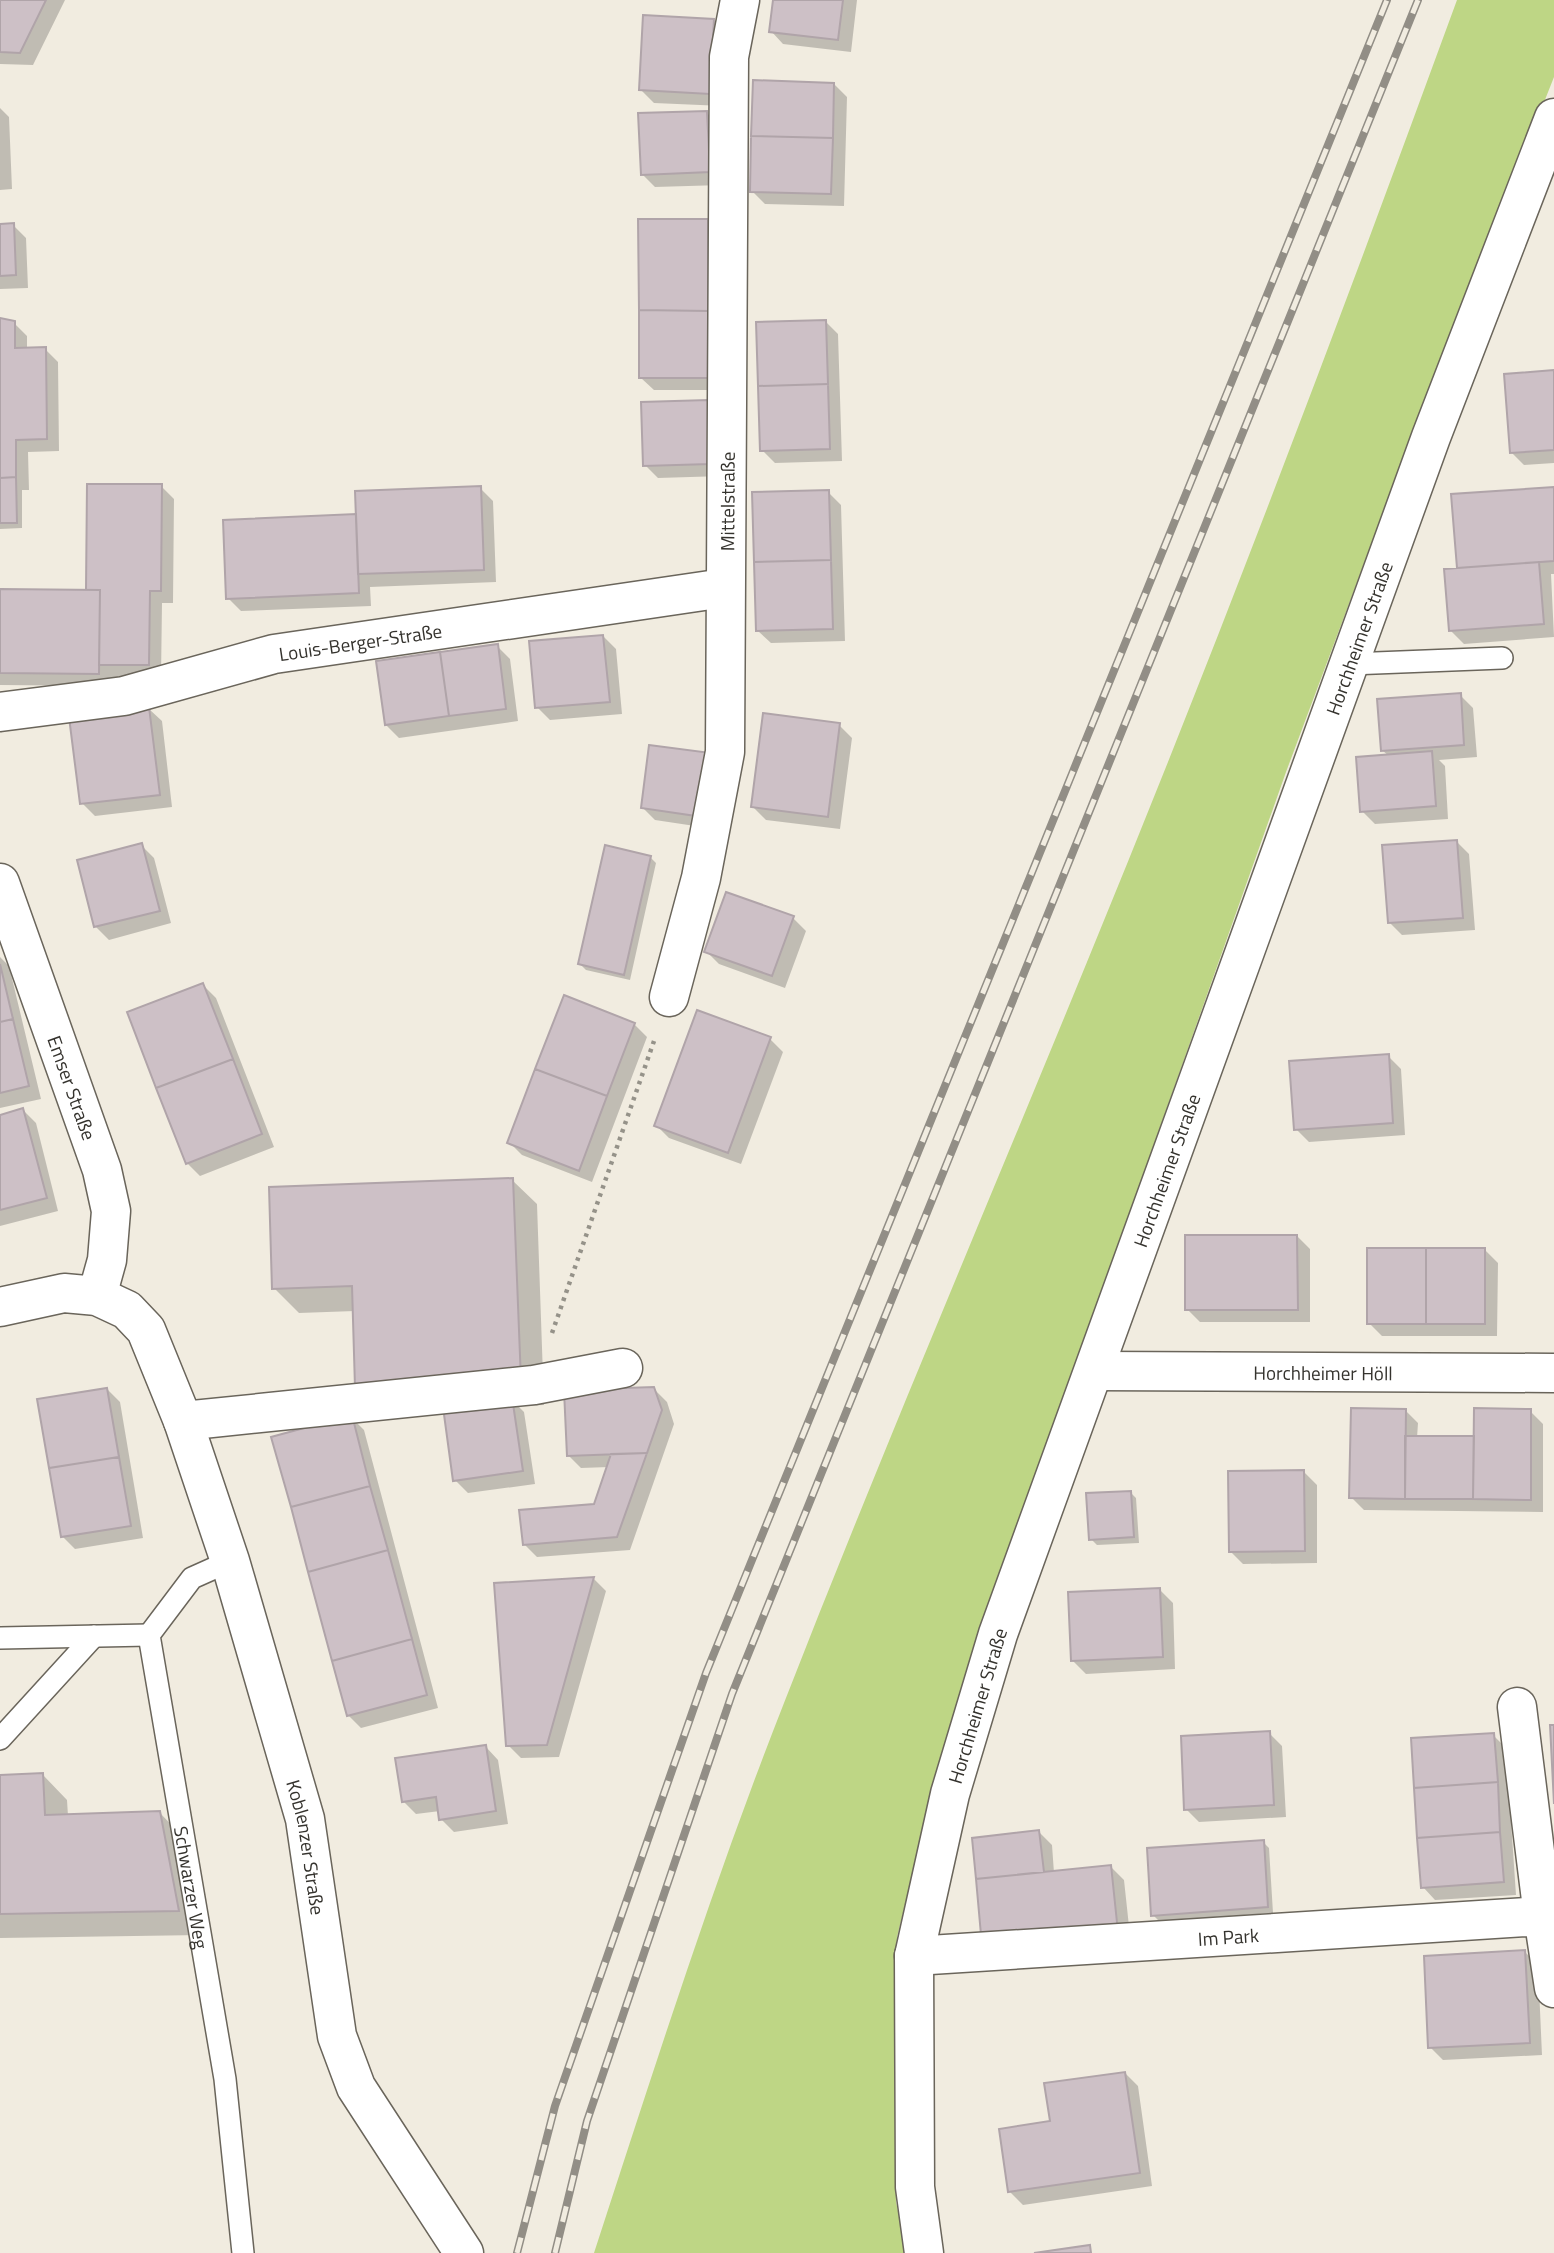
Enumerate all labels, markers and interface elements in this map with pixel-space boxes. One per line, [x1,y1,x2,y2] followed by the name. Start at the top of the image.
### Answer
[712,452,741,551] street label: Mittelstraße
[1317,557,1399,719] street label: Horchheimer Straße
[277,615,444,668] street label: Louis-Berger-Straße
[41,1031,105,1144] street label: Emser Straße
[1125,1089,1207,1251] street label: Horchheimer Straße
[1253,1357,1393,1387] street label: Horchheimer Höll
[939,1623,1014,1787] street label: Horchheimer Straße
[280,1776,333,1917] street label: Koblenzer Straße
[167,1824,217,1951] street label: Schwarzer Weg
[1197,1920,1260,1952] street label: Im Park

